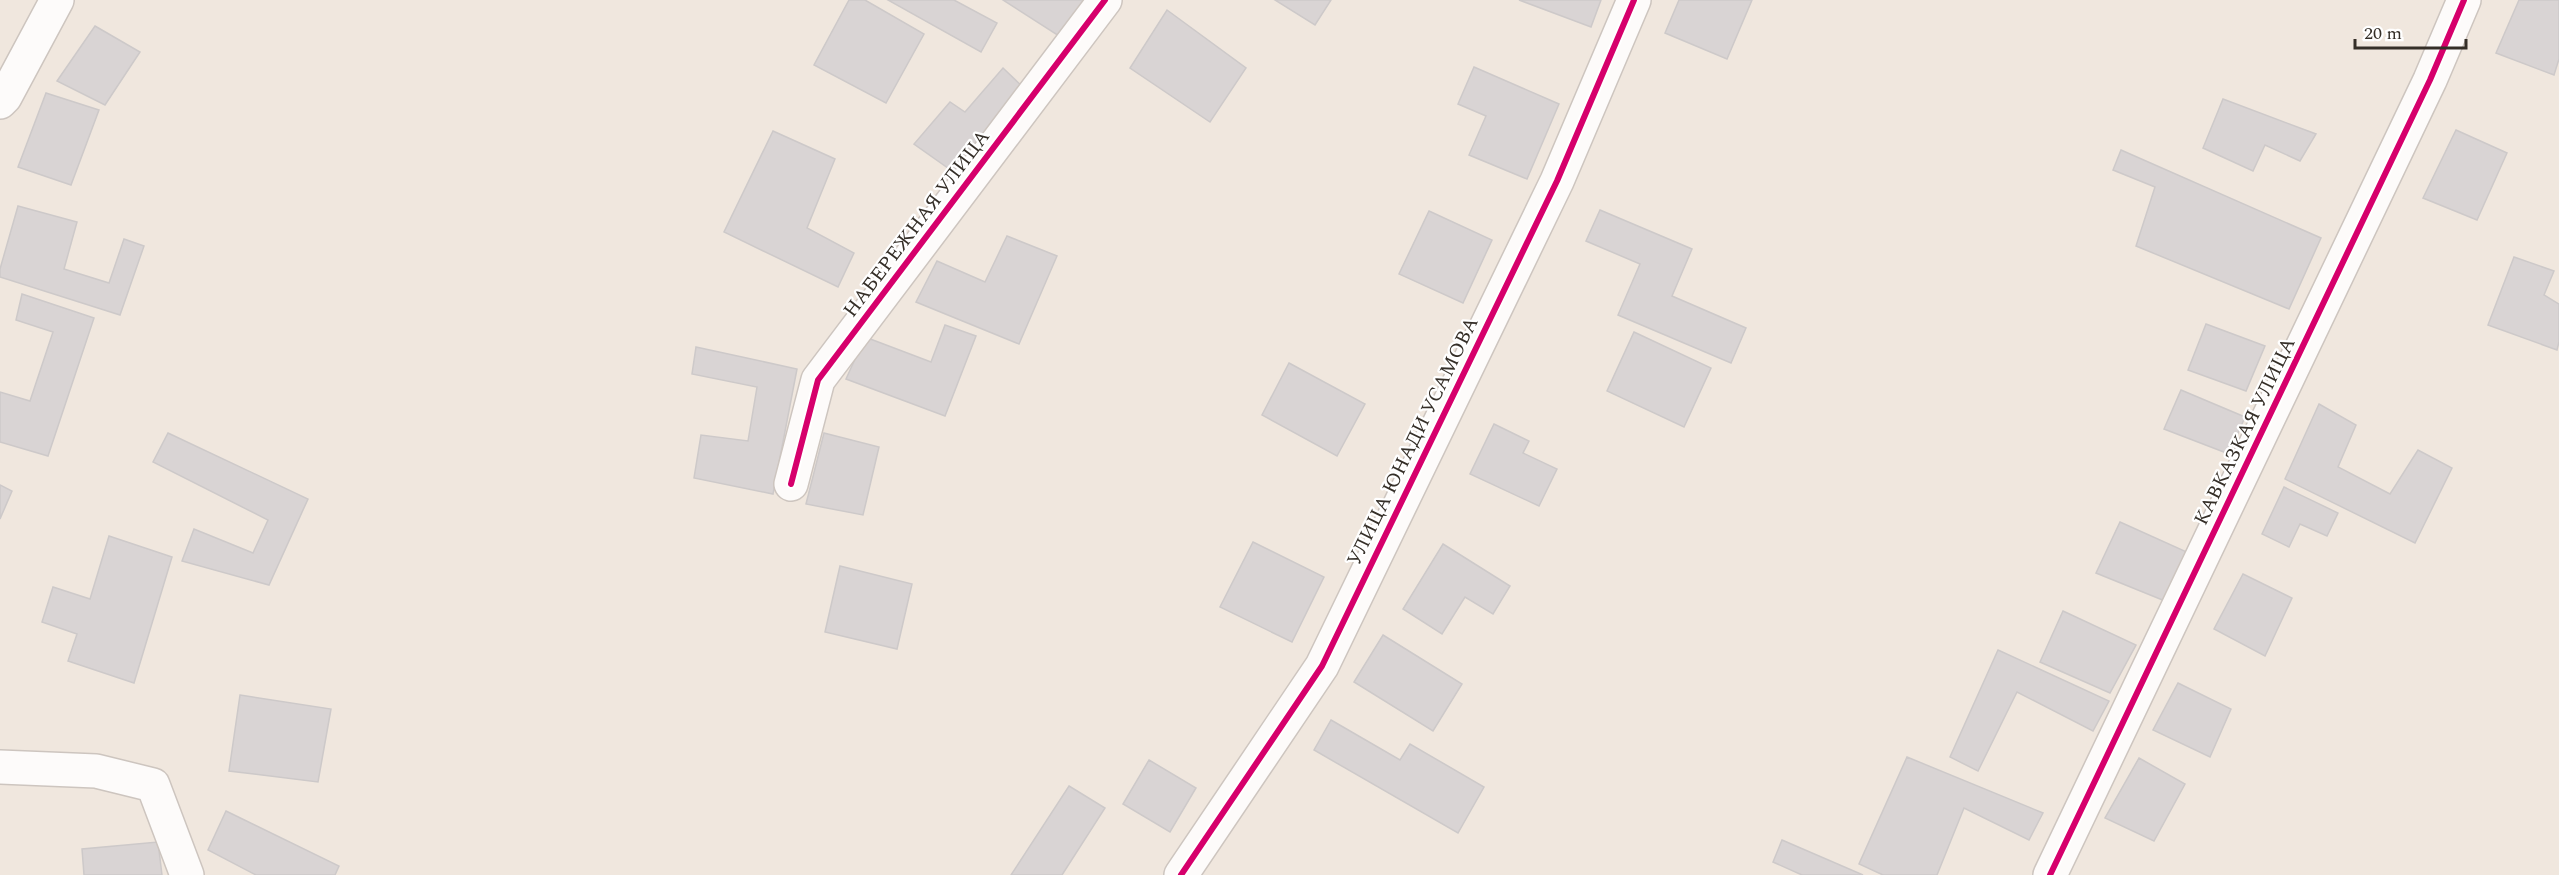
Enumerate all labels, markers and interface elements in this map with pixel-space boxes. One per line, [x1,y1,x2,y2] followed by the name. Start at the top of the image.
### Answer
[2355,12,2466,50] scale bar
[2364,20,2402,47] text: 20 m
[836,123,998,324] street label: НАБЕРЕЖНАЯ УЛИЦА
[1339,312,1486,571] street label: УЛИЦА ЮНАДИ УСАМОВА
[2186,332,2303,530] street label: КАВКАЗКАЯ УЛИЦА

